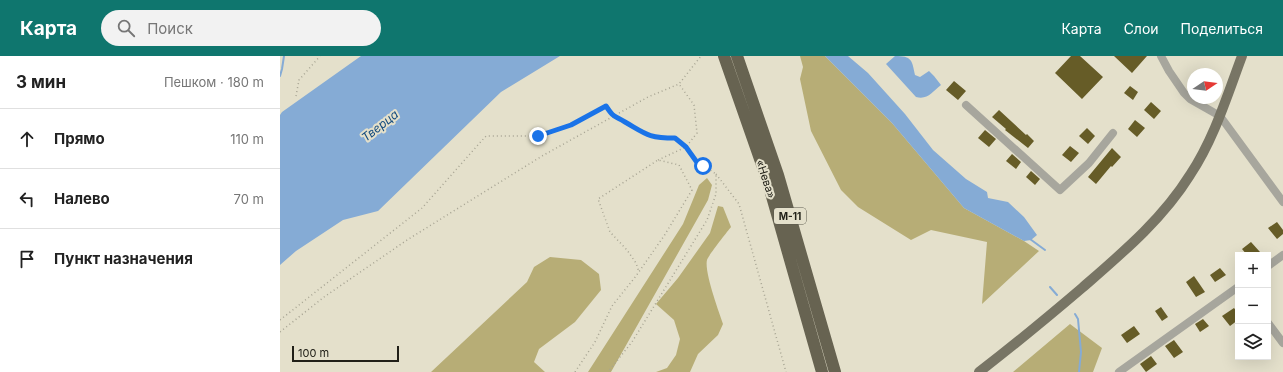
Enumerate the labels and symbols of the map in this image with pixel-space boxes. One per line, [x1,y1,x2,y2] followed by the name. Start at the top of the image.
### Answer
[1187,68,1223,104] north arrow
[358,107,401,145] water label: Тверца
[529,127,547,145] route end
[694,157,712,175] route start
[753,158,779,200] street label: «Нева»
[774,208,806,224] road number: М-11
[292,344,399,363] scale bar

